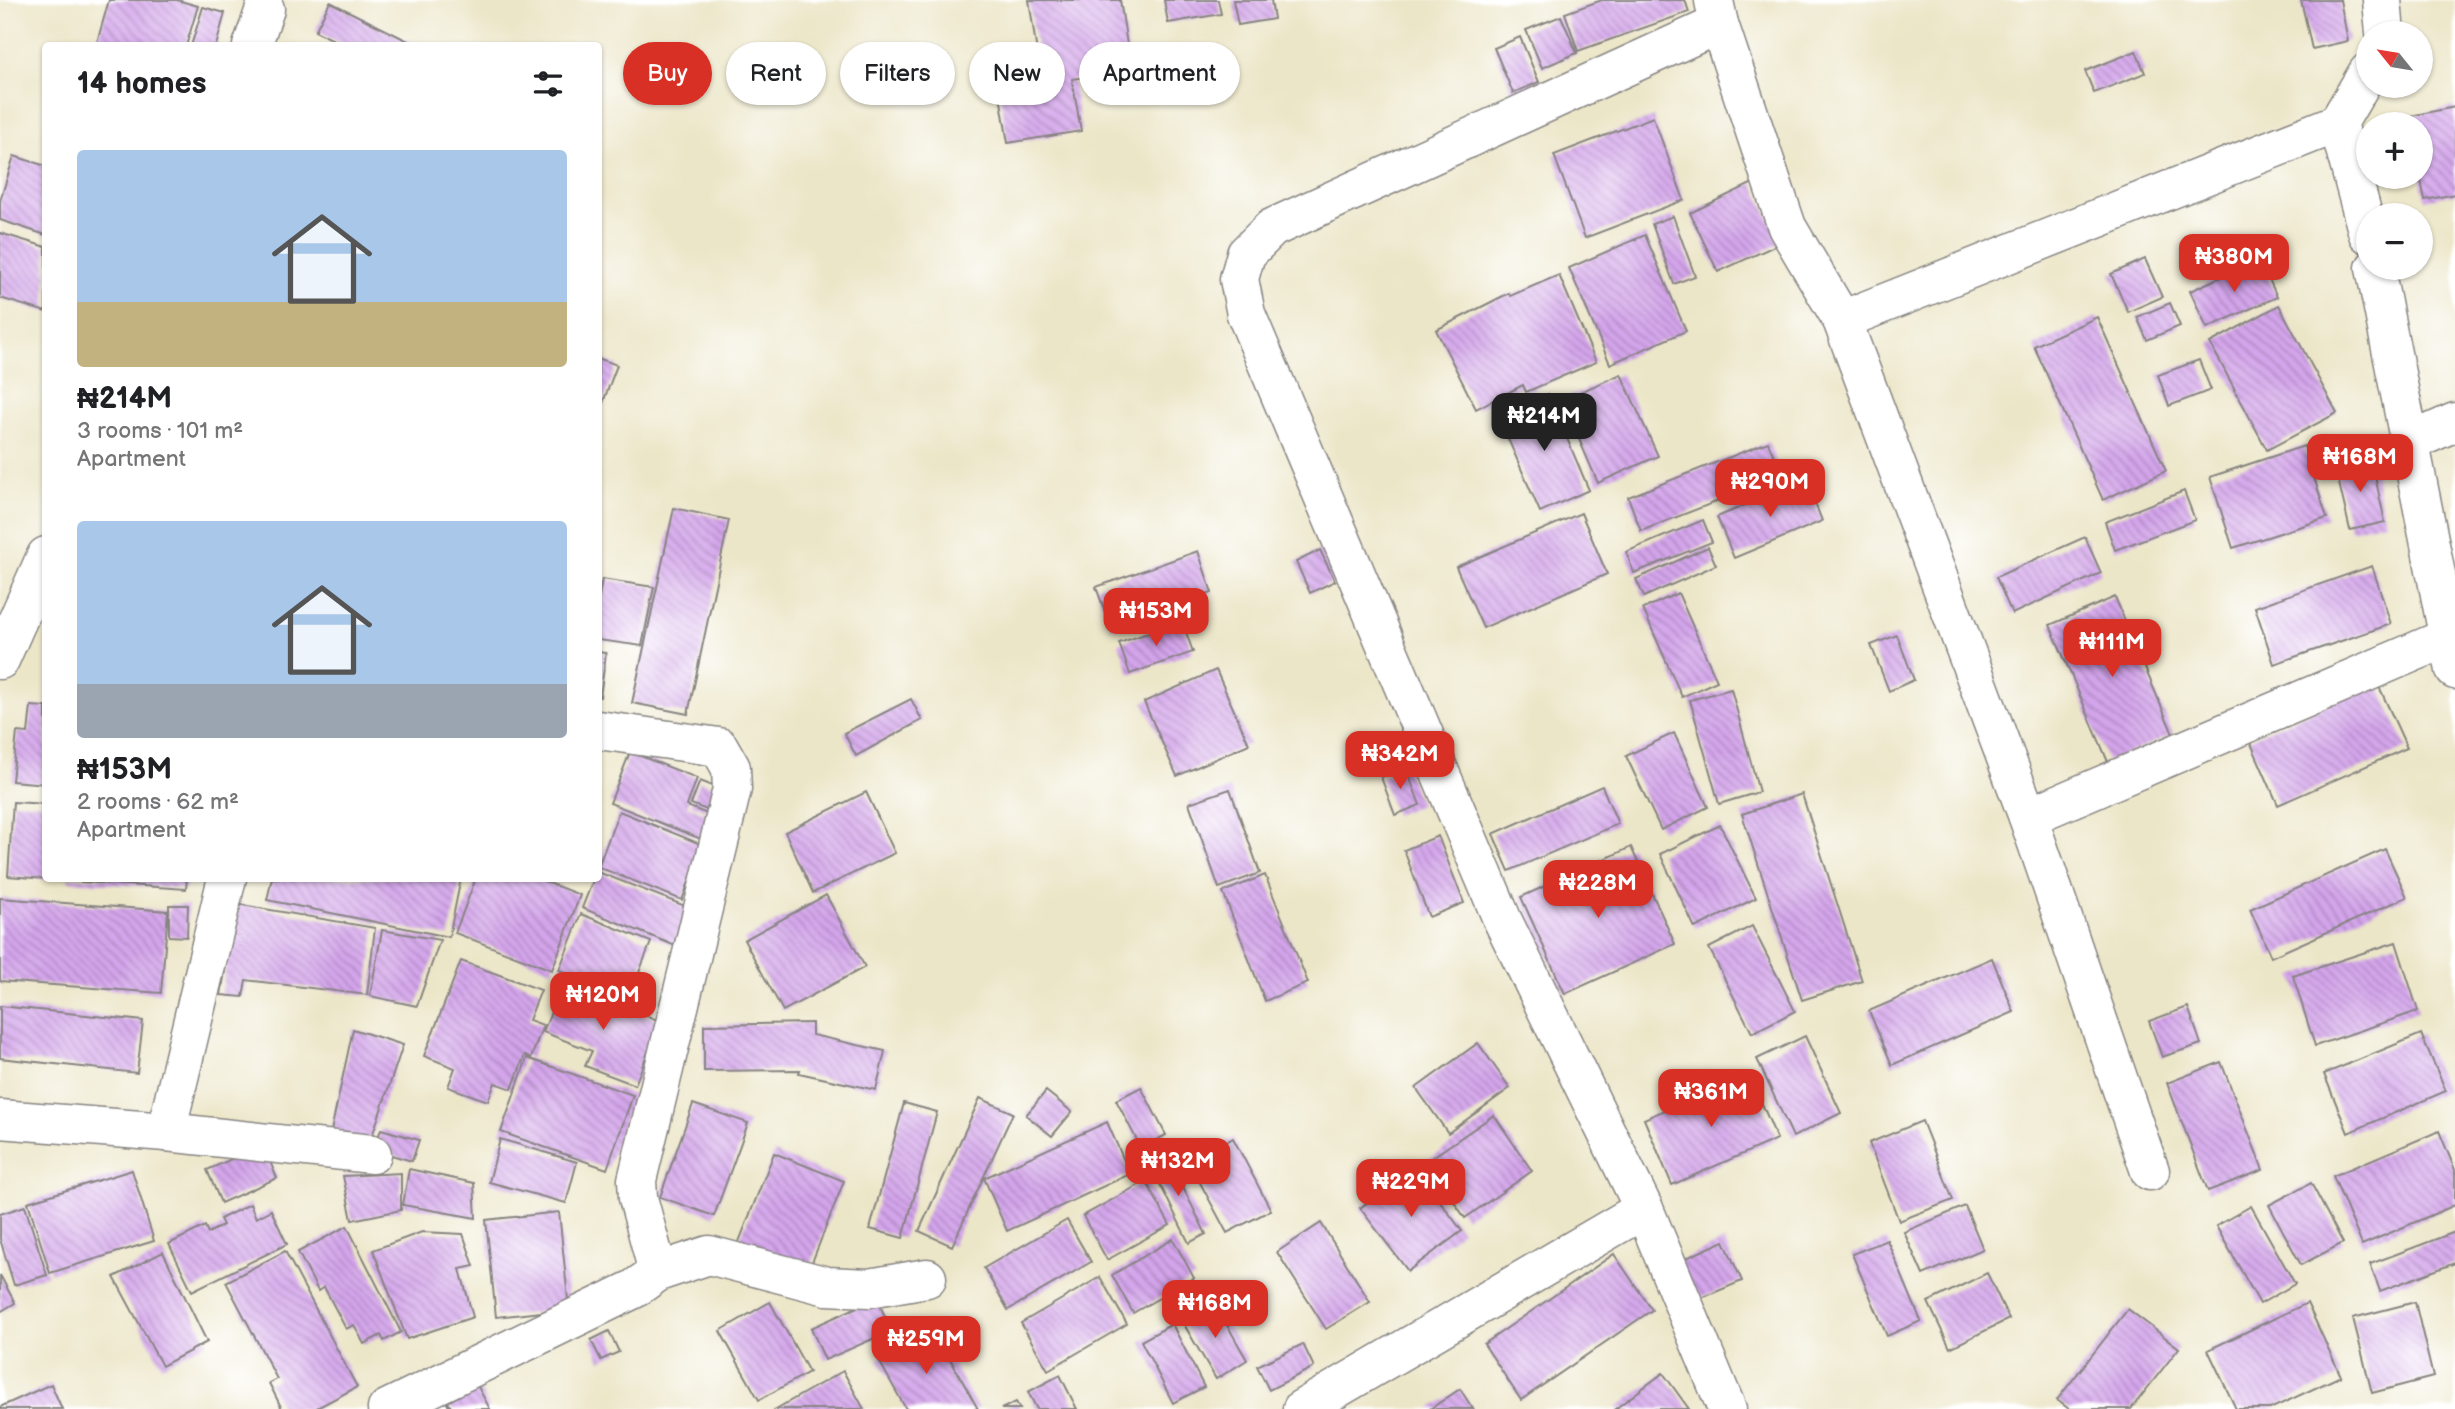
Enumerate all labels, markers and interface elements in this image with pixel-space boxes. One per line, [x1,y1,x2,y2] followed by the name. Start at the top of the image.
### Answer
[2356,21,2432,98] north arrow
[2356,21,2433,280] map controls
[623,42,712,105] chip: Buy
[726,42,826,105] chip: Rent
[840,42,955,105] chip: Filters
[969,42,1065,105] chip: New
[1079,42,1240,105] chip: Apartment
[529,65,567,103] icon: filters
[77,66,206,102] text: 14 homes
[2356,112,2433,189] button: +
[259,196,385,322] icon: home
[2356,203,2433,280] button: −
[2185,234,2283,294] pin: ₦380M
[2195,243,2273,271] text: ₦380M
[77,381,172,417] text: ₦214M
[1495,393,1593,453] pin: ₦214M
[1508,402,1580,430] text: ₦214M
[77,417,243,445] text: 3 rooms · 101 m²
[2311,434,2409,494] pin: ₦168M
[2323,443,2397,471] text: ₦168M
[77,445,186,473] text: Apartment
[1721,460,1819,519] pin: ₦290M
[1731,468,1809,496] text: ₦290M
[259,567,385,693] icon: home
[1107,588,1205,648] pin: ₦153M
[1120,597,1192,625] text: ₦153M
[2063,620,2161,679] pin: ₦111M
[2079,628,2145,656] text: ₦111M
[1351,732,1449,791] pin: ₦342M
[1361,740,1439,768] text: ₦342M
[77,752,172,788] text: ₦153M
[77,788,239,816] text: 2 rooms · 62 m²
[77,816,186,844] text: Apartment
[1549,860,1647,920] pin: ₦228M
[1559,869,1637,897] text: ₦228M
[554,972,652,1032] pin: ₦120M
[566,981,640,1009] text: ₦120M
[1662,1070,1760,1129] pin: ₦361M
[1674,1078,1748,1106] text: ₦361M
[1129,1138,1227,1198] pin: ₦132M
[1141,1147,1215,1175] text: ₦132M
[1362,1160,1460,1219] pin: ₦229M
[1372,1168,1450,1196] text: ₦229M
[1166,1280,1264,1340] pin: ₦168M
[1178,1289,1252,1317] text: ₦168M
[877,1316,975,1376] pin: ₦259M
[888,1325,964,1353] text: ₦259M

